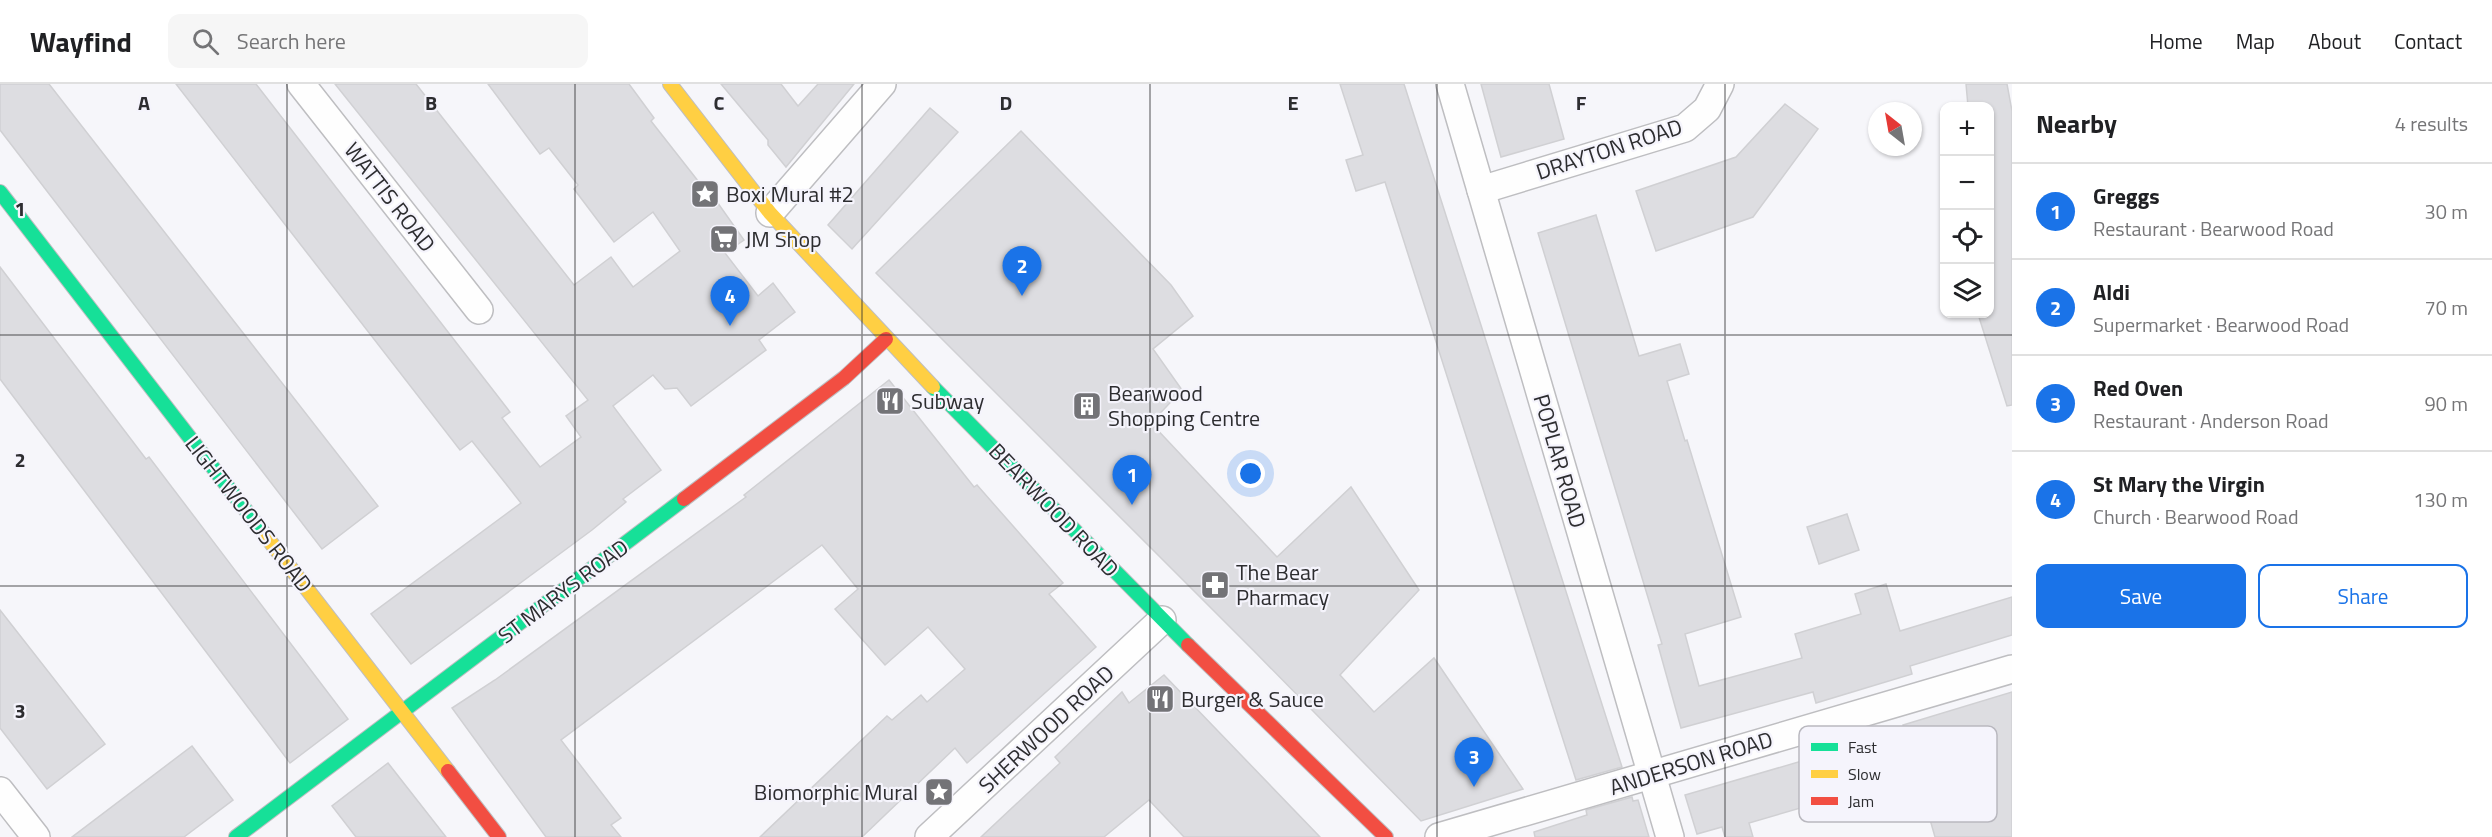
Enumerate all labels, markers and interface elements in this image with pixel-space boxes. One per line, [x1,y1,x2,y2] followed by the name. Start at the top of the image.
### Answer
[168,14,588,68] search box
[30,20,132,63] text: Wayfind
[237,24,346,58] text: Search here
[189,25,222,58] icon: search
[2149,25,2203,57] text: Home
[2236,25,2275,57] text: Map
[2308,25,2361,57] text: About
[2394,25,2462,57] text: Contact
[138,87,150,118] text: A
[425,87,437,118] text: B
[714,87,725,118] text: C
[1000,87,1012,118] text: D
[1287,87,1299,118] text: E
[1576,87,1587,118] text: F
[1868,102,1922,156] north arrow
[1940,102,1994,318] map controls
[1940,102,1994,156] button: +
[2036,104,2117,143] text: Nearby
[2395,108,2468,139] text: 4 results
[1531,109,1687,189] street label: DRAYTON ROAD
[336,135,444,259] street label: WATTIS ROAD
[1940,156,1994,210] button: −
[726,177,854,211] place label: Boxi Mural #2
[689,178,721,210] place icon: Boxi Mural #2
[2093,179,2160,213] text: Greggs
[14,193,26,224] text: 1
[2050,196,2061,227] text: 1
[2424,196,2468,227] text: 30 m
[1940,210,1994,264] button: locate
[2093,213,2334,244] text: Restaurant · Bearwood Road
[745,222,822,256] place label: JM Shop
[708,223,740,255] supermarket icon: JM Shop
[1002,246,1042,296] pin: 2
[1940,264,1994,318] button: layers
[2093,275,2130,309] text: Aldi
[710,276,750,326] pin: 4
[2050,292,2061,323] text: 2
[2424,292,2468,323] text: 70 m
[2093,309,2349,340] text: Supermarket · Bearwood Road
[2093,371,2183,405] text: Red Oven
[1108,376,1260,435] place label: Bearwood Shopping Centre
[911,384,985,418] place label: Subway
[874,385,906,417] restaurant icon: Subway
[2050,388,2061,419] text: 3
[2424,388,2468,419] text: 90 m
[1071,390,1103,422] building icon: Bearwood Shopping Centre
[1525,390,1595,532] street label: POPLAR ROAD
[2093,405,2329,436] text: Restaurant · Anderson Road
[177,428,321,600] street label: LIGHTWOODS ROAD
[981,435,1127,585] street label: BEARWOOD ROAD
[14,444,26,475] text: 2
[1112,456,1152,505] pin: 1
[1236,459,1265,488] your location
[2093,467,2265,501] text: St Mary the Virgin
[2050,484,2061,515] text: 4
[2413,484,2468,515] text: 130 m
[2093,501,2298,532] text: Church · Bearwood Road
[490,530,636,652] street label: ST MARYS ROAD
[1236,555,1330,614] place label: The Bear Pharmacy
[2036,564,2246,628] button: Save
[2258,564,2468,628] button: Share
[1199,569,1231,601] pharmacy icon: The Bear Pharmacy
[970,657,1122,801] street label: SHERWOOD ROAD
[1181,682,1324,716] place label: Burger & Sauce
[1144,683,1176,715] restaurant icon: Burger & Sauce
[14,695,26,726] text: 3
[1605,722,1777,804] street label: ANDERSON ROAD
[1799,726,1997,822] legend
[1848,735,1877,759] text: Fast
[1454,738,1494,787] pin: 3
[1848,762,1881,786] text: Slow
[754,775,918,809] place label: Biomorphic Mural
[923,776,955,808] place icon: Biomorphic Mural
[1848,789,1874,813] text: Jam

